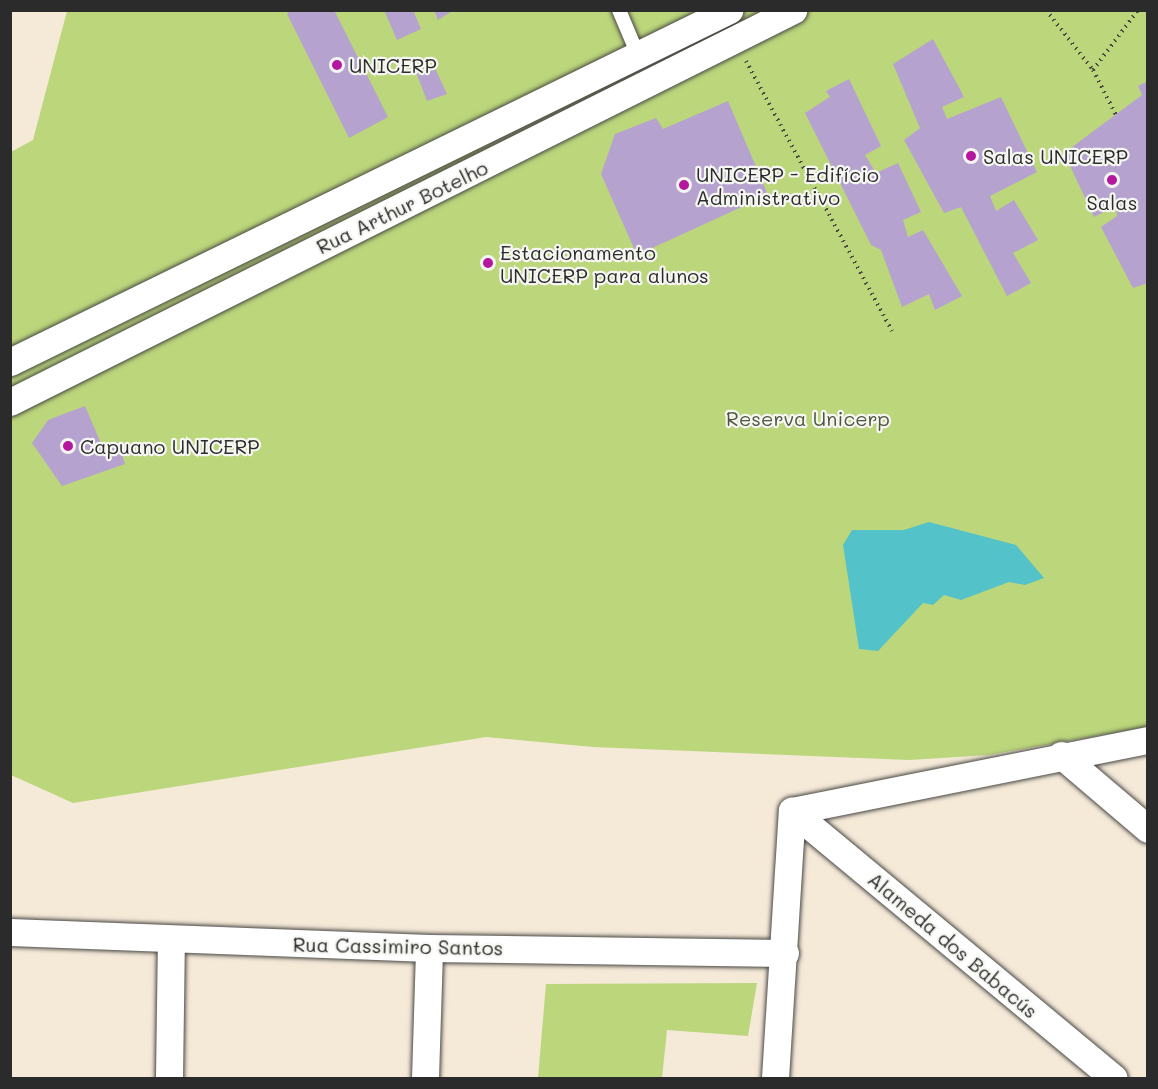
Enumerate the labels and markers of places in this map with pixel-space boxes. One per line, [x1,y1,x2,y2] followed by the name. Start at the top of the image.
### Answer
[349,53,437,77] place label: UNICERP
[330,58,344,72] marker: UNICERP
[983,144,1128,168] place label: Salas UNICERP
[964,149,978,163] marker: Salas UNICERP
[696,162,879,209] place label: UNICERP - Edifício Administrativo
[1105,173,1119,187] marker: Salas
[677,178,691,192] marker: UNICERP - Edifício Administrativo
[1087,190,1137,214] place label: Salas
[500,240,709,287] place label: Estacionamento UNICERP para alunos
[481,256,495,270] marker: Estacionamento UNICERP para alunos
[80,434,259,458] place label: Capuano UNICERP
[61,439,75,453] marker: Capuano UNICERP

